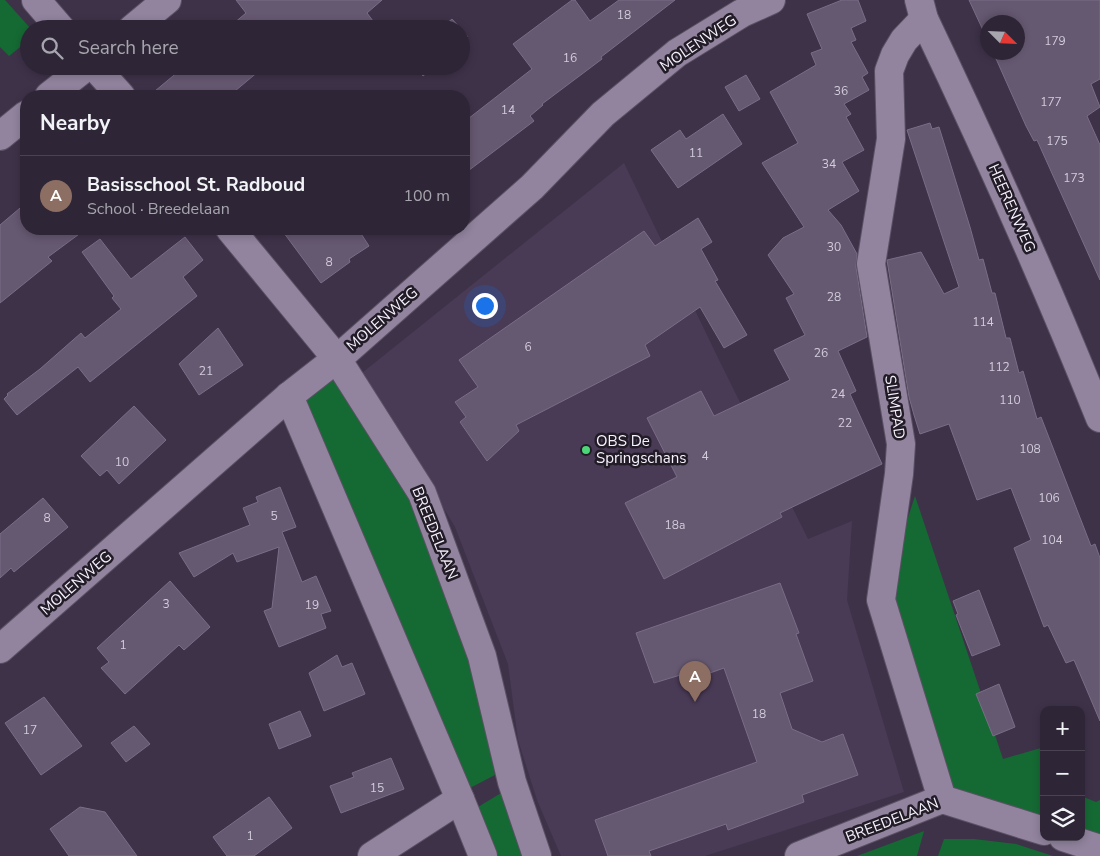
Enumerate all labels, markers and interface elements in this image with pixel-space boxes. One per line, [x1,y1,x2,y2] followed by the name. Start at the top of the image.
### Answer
[617,7,631,23] house number: 18
[656,10,740,76] street label: MOLENWEG
[980,15,1025,60] north arrow
[20,20,470,75] search box
[1044,33,1066,49] house number: 179
[38,34,66,62] icon: search
[78,35,179,61] text: Search here
[563,50,577,66] house number: 16
[834,83,848,99] house number: 36
[1040,94,1062,110] house number: 177
[501,102,515,118] house number: 14
[40,109,110,137] text: Nearby
[1046,133,1068,149] house number: 175
[689,145,703,161] house number: 11
[822,156,836,172] house number: 34
[984,161,1040,255] street label: HEERENWEG
[1063,170,1085,186] house number: 173
[87,172,305,198] text: Basisschool St. Radboud
[50,185,62,207] text: A
[403,185,450,207] text: 100 m
[87,198,230,220] text: School · Breedelaan
[827,239,841,255] house number: 30
[325,254,333,270] house number: 8
[342,282,422,356] street label: MOLENWEG
[827,289,841,305] house number: 28
[472,293,498,319] your location
[972,314,994,330] house number: 114
[524,339,532,355] house number: 6
[814,345,828,361] house number: 26
[988,359,1010,375] house number: 112
[199,363,213,379] house number: 21
[880,374,910,440] street label: SLIMPAD
[831,386,845,402] house number: 24
[999,392,1021,408] house number: 110
[838,415,852,431] house number: 22
[596,431,687,468] place label: OBS De Springschans
[1019,441,1041,457] house number: 108
[580,444,592,456] marker: OBS De Springschans
[701,448,709,464] house number: 4
[115,454,129,470] house number: 10
[407,484,463,582] street label: BREEDELAAN
[1038,490,1060,506] house number: 106
[270,508,278,524] house number: 5
[43,510,51,526] house number: 8
[665,517,685,533] house number: 18a
[1041,532,1063,548] house number: 104
[36,546,116,620] street label: MOLENWEG
[162,596,170,612] house number: 3
[305,597,319,613] house number: 19
[119,637,127,653] house number: 1
[679,661,711,702] pin: A
[752,706,766,722] house number: 18
[1040,706,1085,841] map controls
[1040,706,1085,751] button: +
[23,722,37,738] house number: 17
[1040,751,1085,796] button: −
[370,780,384,796] house number: 15
[843,793,941,847] street label: BREEDELAAN
[1040,796,1085,841] button: layers
[246,828,254,844] house number: 1

